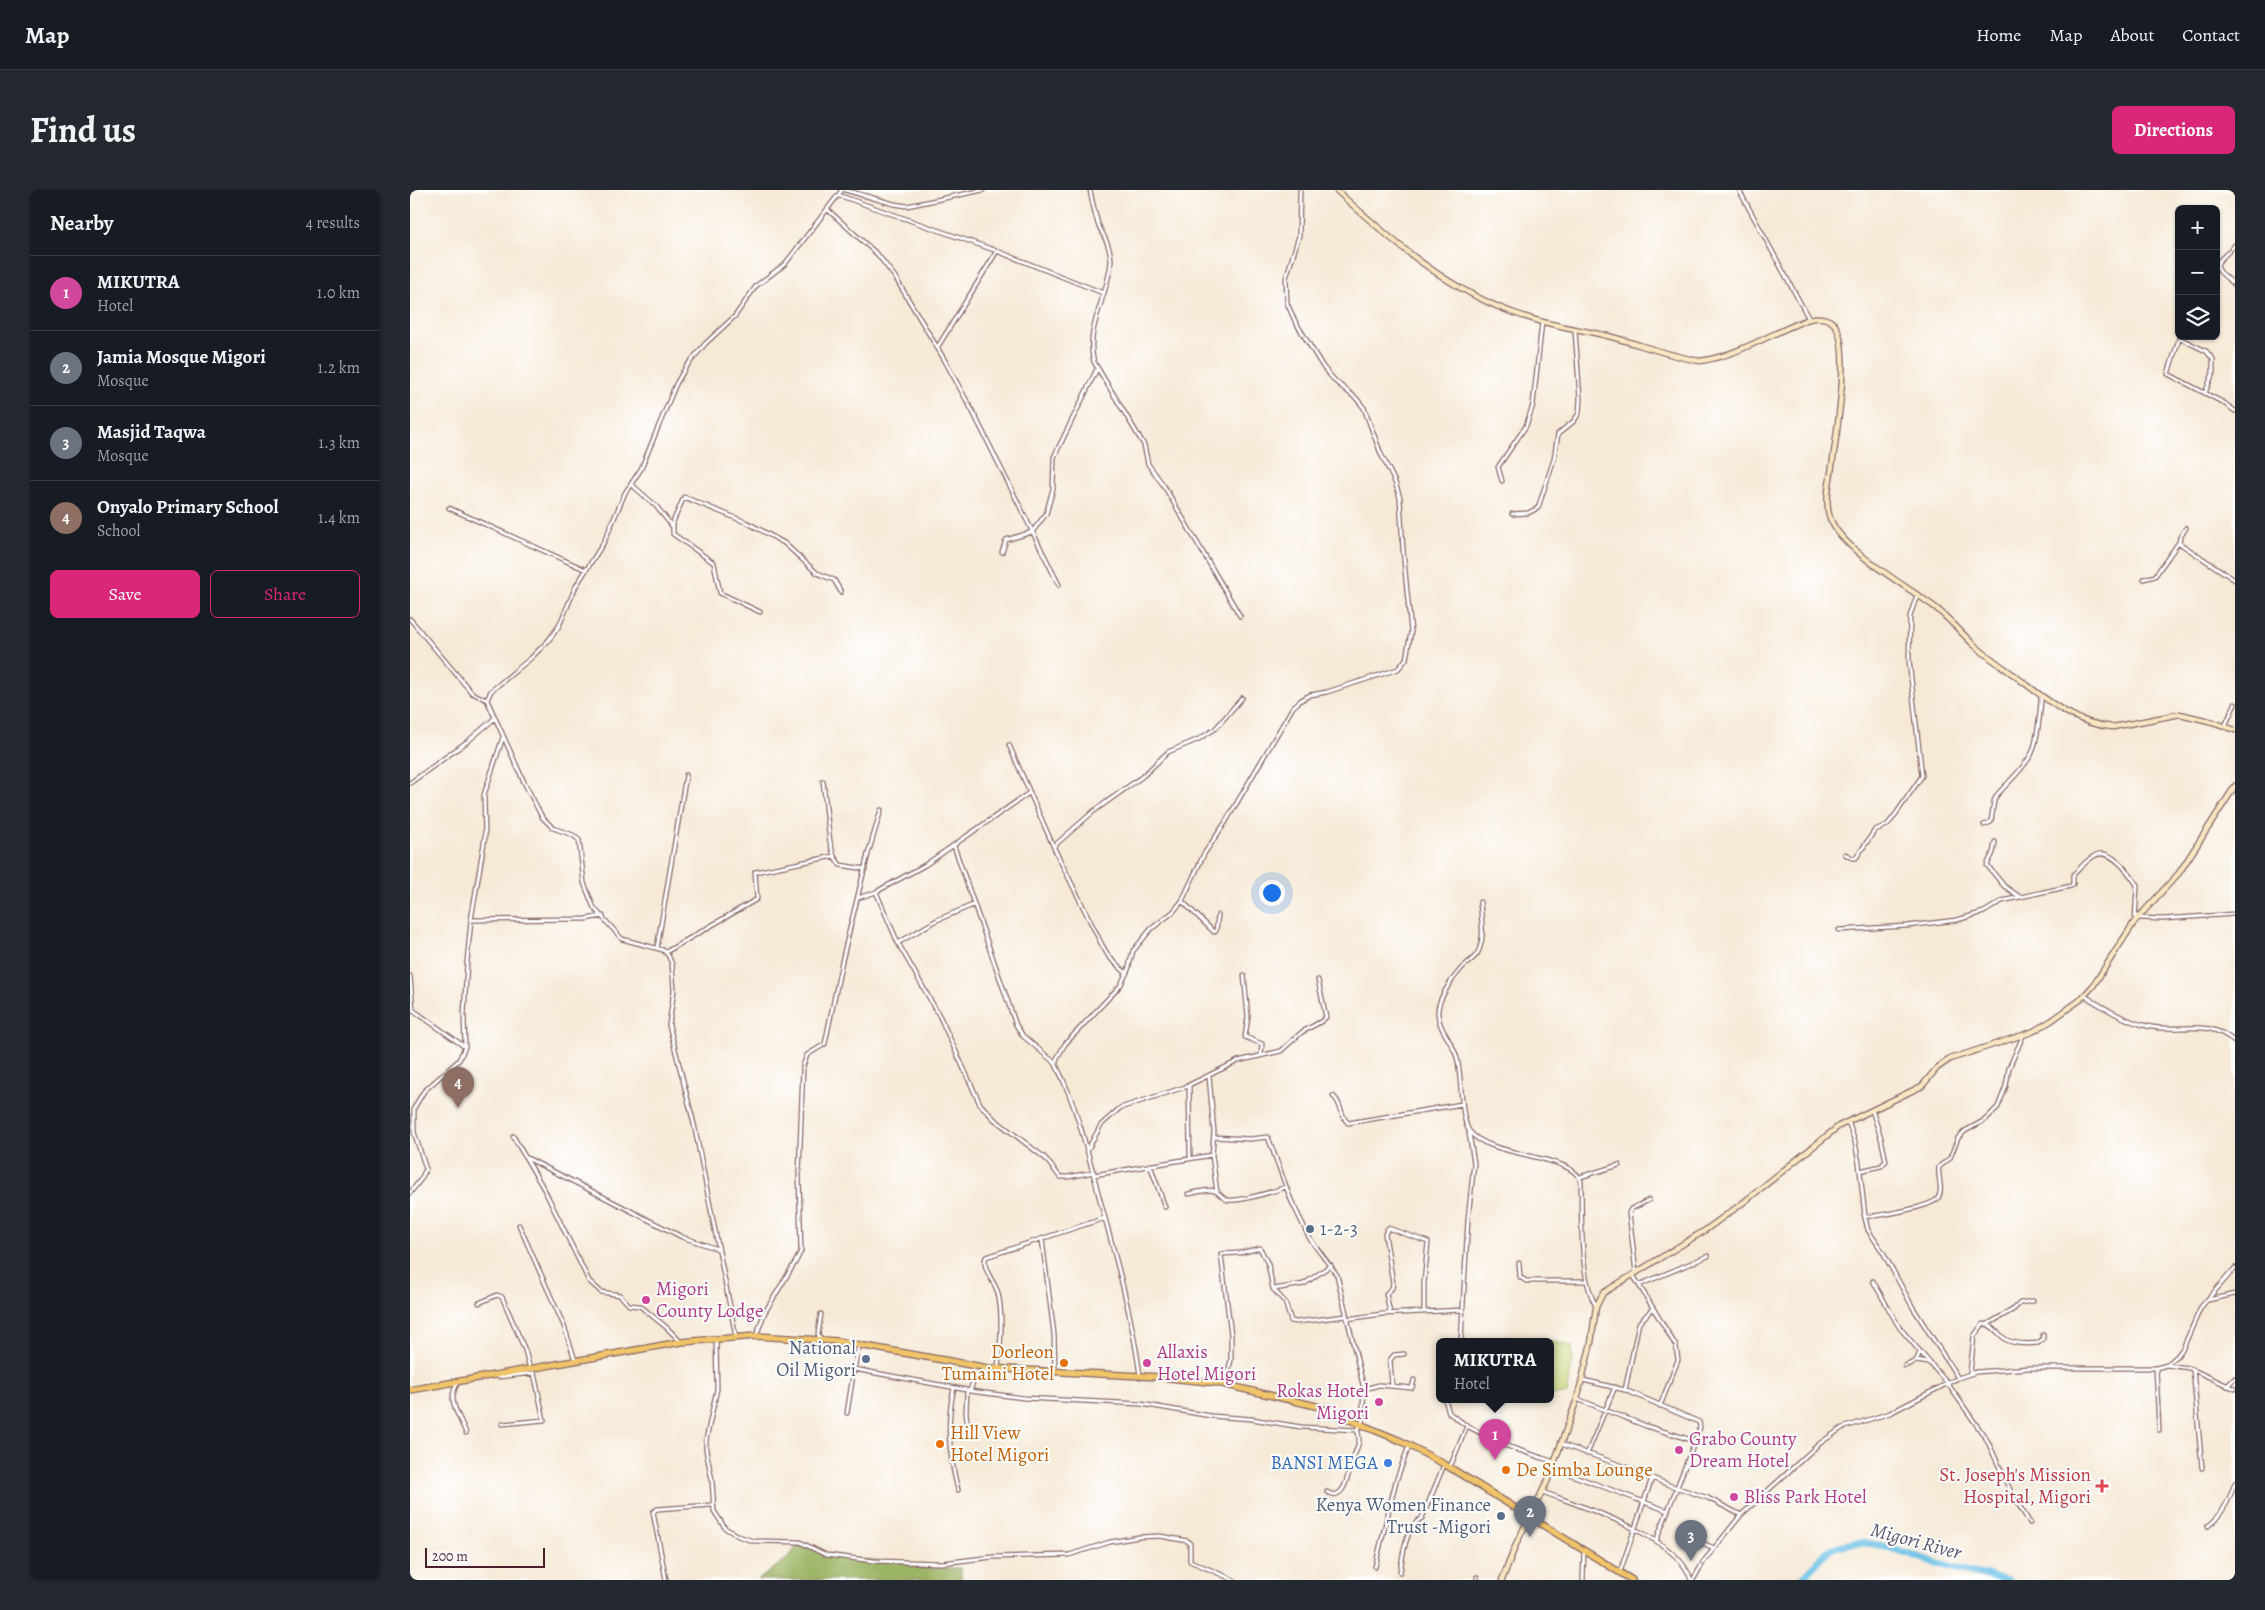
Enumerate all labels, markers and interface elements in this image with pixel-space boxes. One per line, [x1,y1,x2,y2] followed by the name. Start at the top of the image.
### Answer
[25,19,69,51] text: Map
[1976,23,2021,47] text: Home
[2049,23,2082,47] text: Map
[2110,23,2154,47] text: About
[2182,23,2240,47] text: Contact
[30,106,136,154] text: Find us
[2112,106,2235,154] button: Directions
[2175,205,2220,340] map controls
[2175,205,2220,250] button: +
[50,209,113,237] text: Nearby
[306,212,360,234] text: 4 results
[2175,250,2220,295] button: −
[97,269,180,295] text: MIKUTRA
[63,282,69,304] text: 1
[317,282,360,304] text: 1.0 km
[97,295,133,317] text: Hotel
[2175,295,2220,340] button: layers
[97,344,266,370] text: Jamia Mosque Migori
[62,357,70,379] text: 2
[318,357,360,379] text: 1.2 km
[97,370,149,392] text: Mosque
[97,419,206,445] text: Masjid Taqwa
[63,432,69,454] text: 3
[319,432,360,454] text: 1.3 km
[97,445,149,467] text: Mosque
[97,494,279,520] text: Onyalo Primary School
[62,507,70,529] text: 4
[318,507,360,529] text: 1.4 km
[97,520,140,542] text: School
[50,570,200,618] button: Save
[210,570,360,618] button: Share
[1259,880,1285,906] your location
[442,1067,474,1108] pin: 4
[1320,1216,1358,1242] place label: 1-2-3
[1304,1223,1316,1235] marker: 1-2-3
[656,1276,764,1324] place label: Migori County Lodge
[640,1294,652,1306] marker: Migori County Lodge
[776,1335,856,1383] place label: National Oil Migori
[1436,1338,1554,1403] popup
[942,1339,1054,1387] place label: Dorleon Tumaini Hotel
[1156,1339,1256,1387] place label: Allaxis Hotel Migori
[1454,1347,1536,1373] text: MIKUTRA
[860,1353,872,1365] marker: National Oil Migori
[1058,1357,1070,1369] marker: Dorleon Tumaini Hotel
[1141,1357,1153,1369] marker: Allaxis Hotel Migori
[1454,1373,1490,1395] text: Hotel
[1276,1378,1369,1426] place label: Rokas Hotel Migori
[1373,1396,1385,1408] marker: Rokas Hotel Migori
[1479,1419,1511,1460] pin: 1
[950,1420,1049,1468] place label: Hill View Hotel Migori
[1689,1426,1797,1474] place label: Grabo County Dream Hotel
[934,1438,946,1450] marker: Hill View Hotel Migori
[1673,1444,1685,1456] marker: Grabo County Dream Hotel
[1270,1450,1379,1476] place label: BANSI MEGA
[1382,1457,1394,1469] marker: BANSI MEGA
[1516,1457,1653,1483] place label: De Simba Lounge
[1939,1462,2091,1510] place label: St. Joseph's Mission Hospital, Migori
[1500,1464,1512,1476] marker: De Simba Lounge
[2095,1479,2109,1493] marker: St. Joseph's Mission Hospital, Migori
[1744,1484,1867,1510] place label: Bliss Park Hotel
[1728,1491,1740,1503] marker: Bliss Park Hotel
[1315,1492,1491,1540] place label: Kenya Women Finance Trust -Migori
[1514,1496,1546,1537] pin: 2
[1495,1510,1507,1522] marker: Kenya Women Finance Trust -Migori
[1868,1516,1965,1566] water label: Migori River
[1675,1520,1707,1561] pin: 3
[425,1545,545,1568] scale bar
[432,1547,468,1566] text: 200 m

